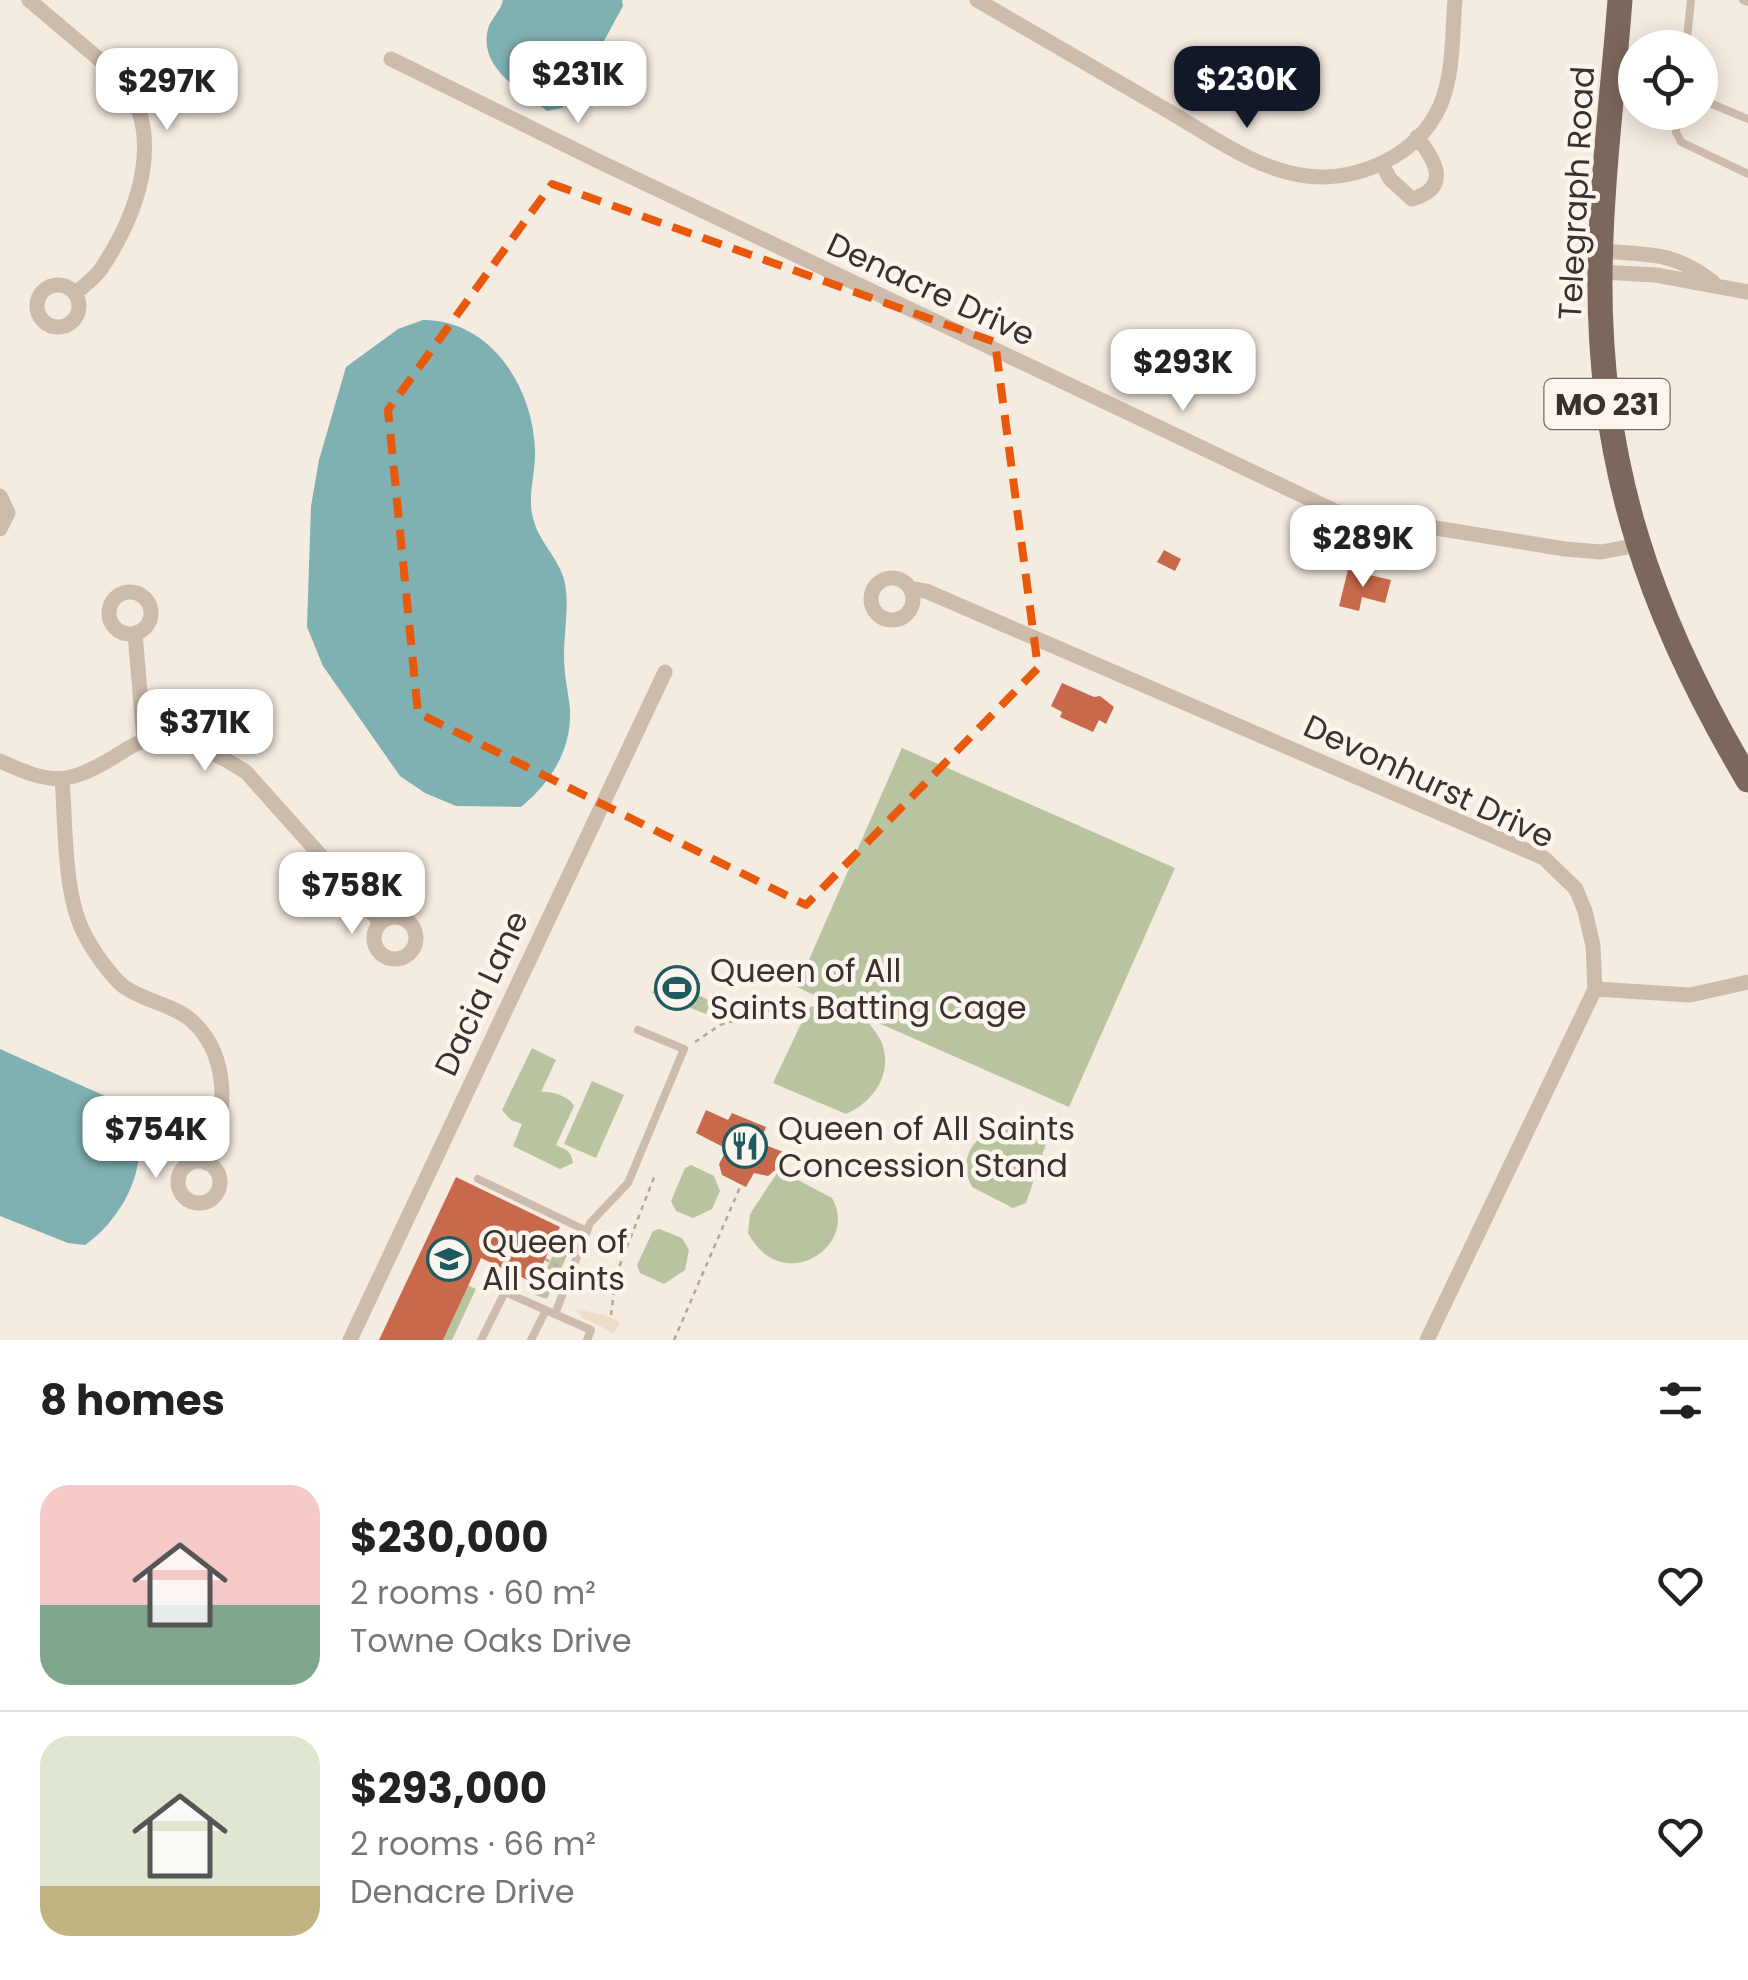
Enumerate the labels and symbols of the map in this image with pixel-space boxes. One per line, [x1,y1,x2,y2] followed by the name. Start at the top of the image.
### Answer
[508,41,648,126] pin: $231K
[1177,46,1317,131] pin: $230K
[97,48,237,133] pin: $297K
[1547,65,1605,321] street label: Telegraph Road
[820,221,1042,357] street label: Denacre Drive
[1113,329,1253,414] pin: $293K
[1544,379,1670,429] road number: MO 231
[1293,505,1433,590] pin: $289K
[135,689,275,774] pin: $371K
[1297,703,1561,859] street label: Devonhurst Drive
[282,852,422,937] pin: $758K
[423,903,539,1083] street label: Dacia Lane
[710,948,1027,1030] place label: Queen of All Saints Batting Cage
[654,965,700,1011] sports icon: Queen of All Saints Batting Cage
[86,1096,226,1181] pin: $754K
[778,1106,1075,1188] place label: Queen of All Saints Concession Stand
[722,1123,768,1169] restaurant icon: Queen of All Saints Concession Stand
[482,1219,627,1301] place label: Queen of All Saints
[426,1236,472,1282] school or university icon: Queen of All Saints

